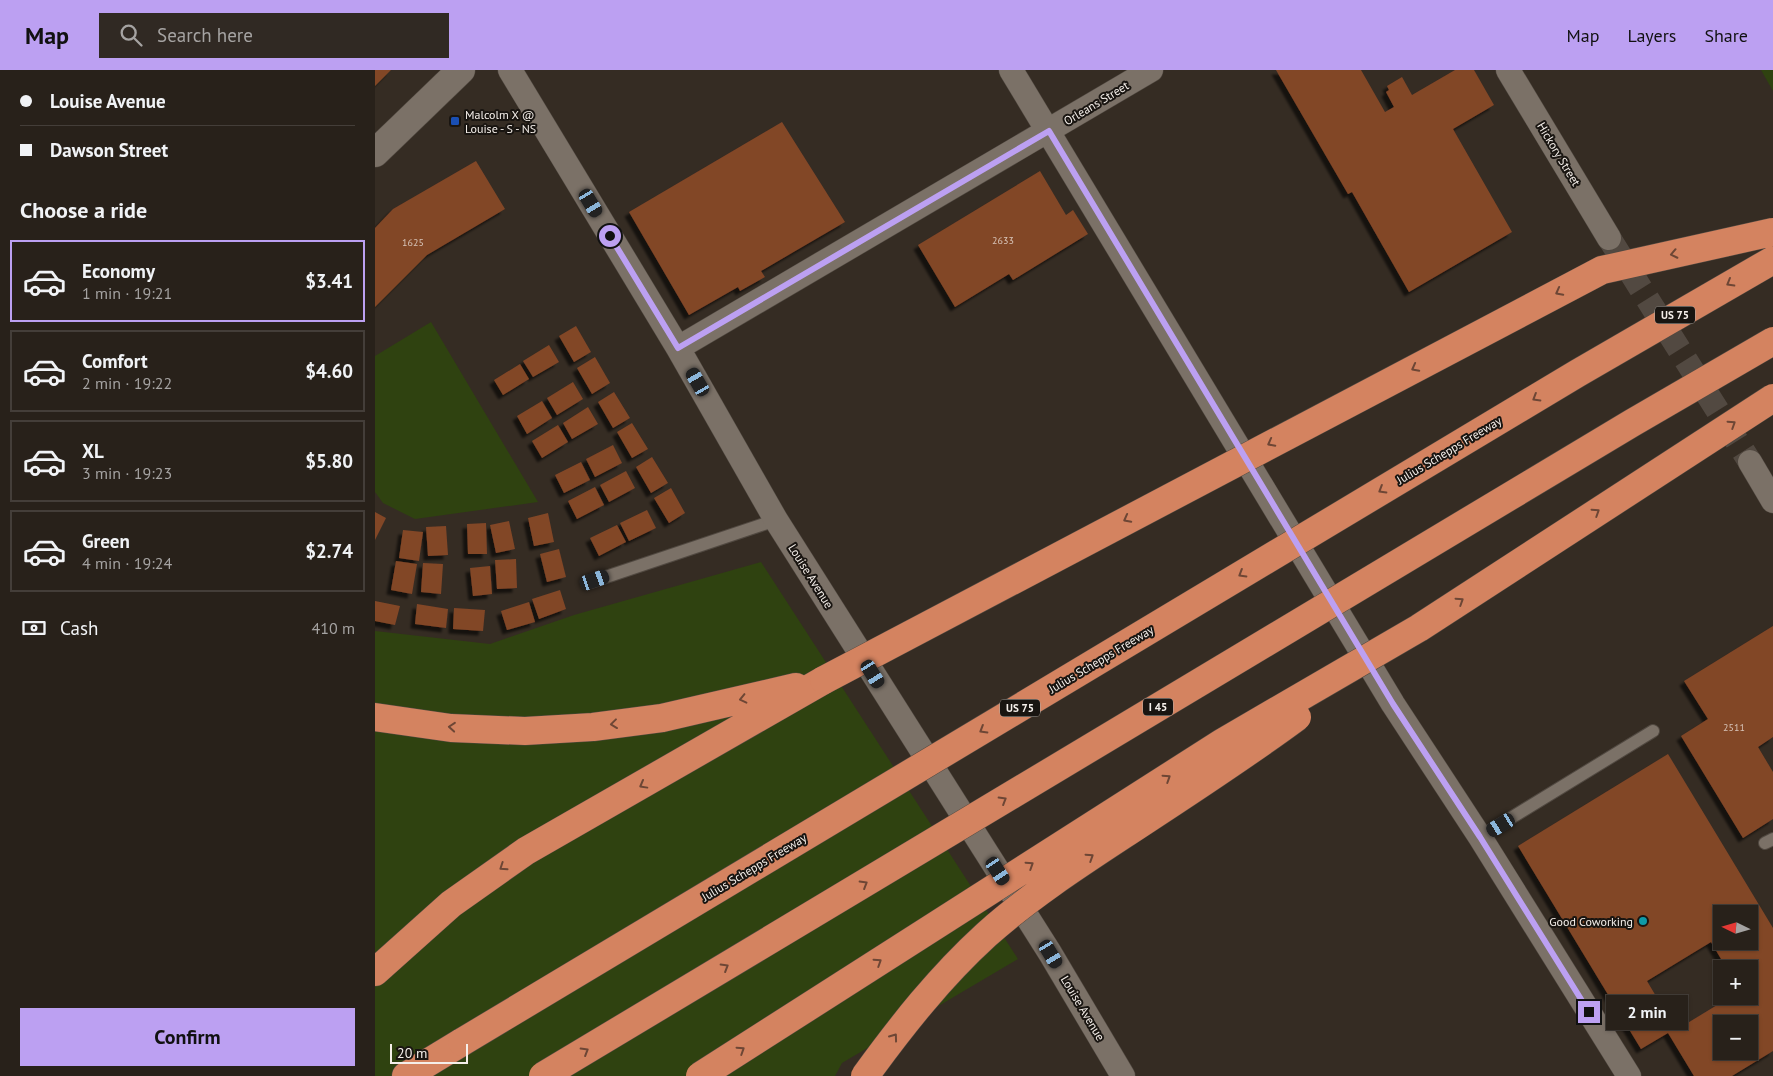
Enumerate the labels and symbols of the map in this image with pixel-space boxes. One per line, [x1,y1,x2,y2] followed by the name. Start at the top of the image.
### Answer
[1061,78,1131,128] street label: Orleans Street
[465,107,536,136] place label: Malcolm X @ Louise - S - NS
[449,115,461,127] marker: Malcolm X @ Louise - S - NS
[1534,119,1584,189] street label: Hickory Street
[576,186,605,220] car
[599,225,621,247] route start
[992,234,1014,247] house number: 2633
[402,236,424,249] house number: 1625
[1670,248,1679,259] one-way arrow
[1727,277,1736,287] one-way arrow
[1555,286,1564,296] one-way arrow
[1655,306,1695,324] road number: US 75
[1411,362,1420,372] one-way arrow
[684,365,711,399] car
[1533,391,1542,401] one-way arrow
[1393,413,1504,488] street label: Julius Schepps Freeway
[1727,421,1736,430] one-way arrow
[1267,437,1276,447] one-way arrow
[1378,484,1387,494] one-way arrow
[1590,509,1599,519] one-way arrow
[1124,513,1133,523] one-way arrow
[785,541,837,611] street label: Louise Avenue
[578,568,611,592] car
[1239,568,1248,578] one-way arrow
[1454,598,1463,607] one-way arrow
[1045,622,1156,697] street label: Julius Schepps Freeway
[858,657,887,691] car
[738,693,747,704] one-way arrow
[1143,698,1173,716] road number: I 45
[1000,700,1040,716] road number: US 75
[610,718,618,729] one-way arrow
[1723,721,1745,734] house number: 2511
[447,722,455,733] one-way arrow
[979,723,988,733] one-way arrow
[1161,775,1171,784] one-way arrow
[639,778,648,788] one-way arrow
[998,797,1007,807] one-way arrow
[1484,811,1517,839] car
[698,830,809,905] street label: Julius Schepps Freeway
[983,854,1012,888] car
[1084,854,1094,863] one-way arrow
[499,861,508,870] one-way arrow
[1025,862,1034,872] one-way arrow
[858,880,867,890] one-way arrow
[1713,905,1757,950] north arrow
[1549,914,1633,929] place label: Good Coworking
[1637,915,1649,927] marker: Good Coworking
[1036,937,1065,971] car
[873,959,882,969] one-way arrow
[719,964,728,974] one-way arrow
[1058,973,1108,1043] street label: Louise Avenue
[1607,994,1689,1030] callout: 2 min
[1578,1001,1600,1023] route end
[888,1033,897,1042] one-way arrow
[390,1041,467,1064] scale bar
[736,1046,745,1056] one-way arrow
[580,1047,589,1057] one-way arrow

